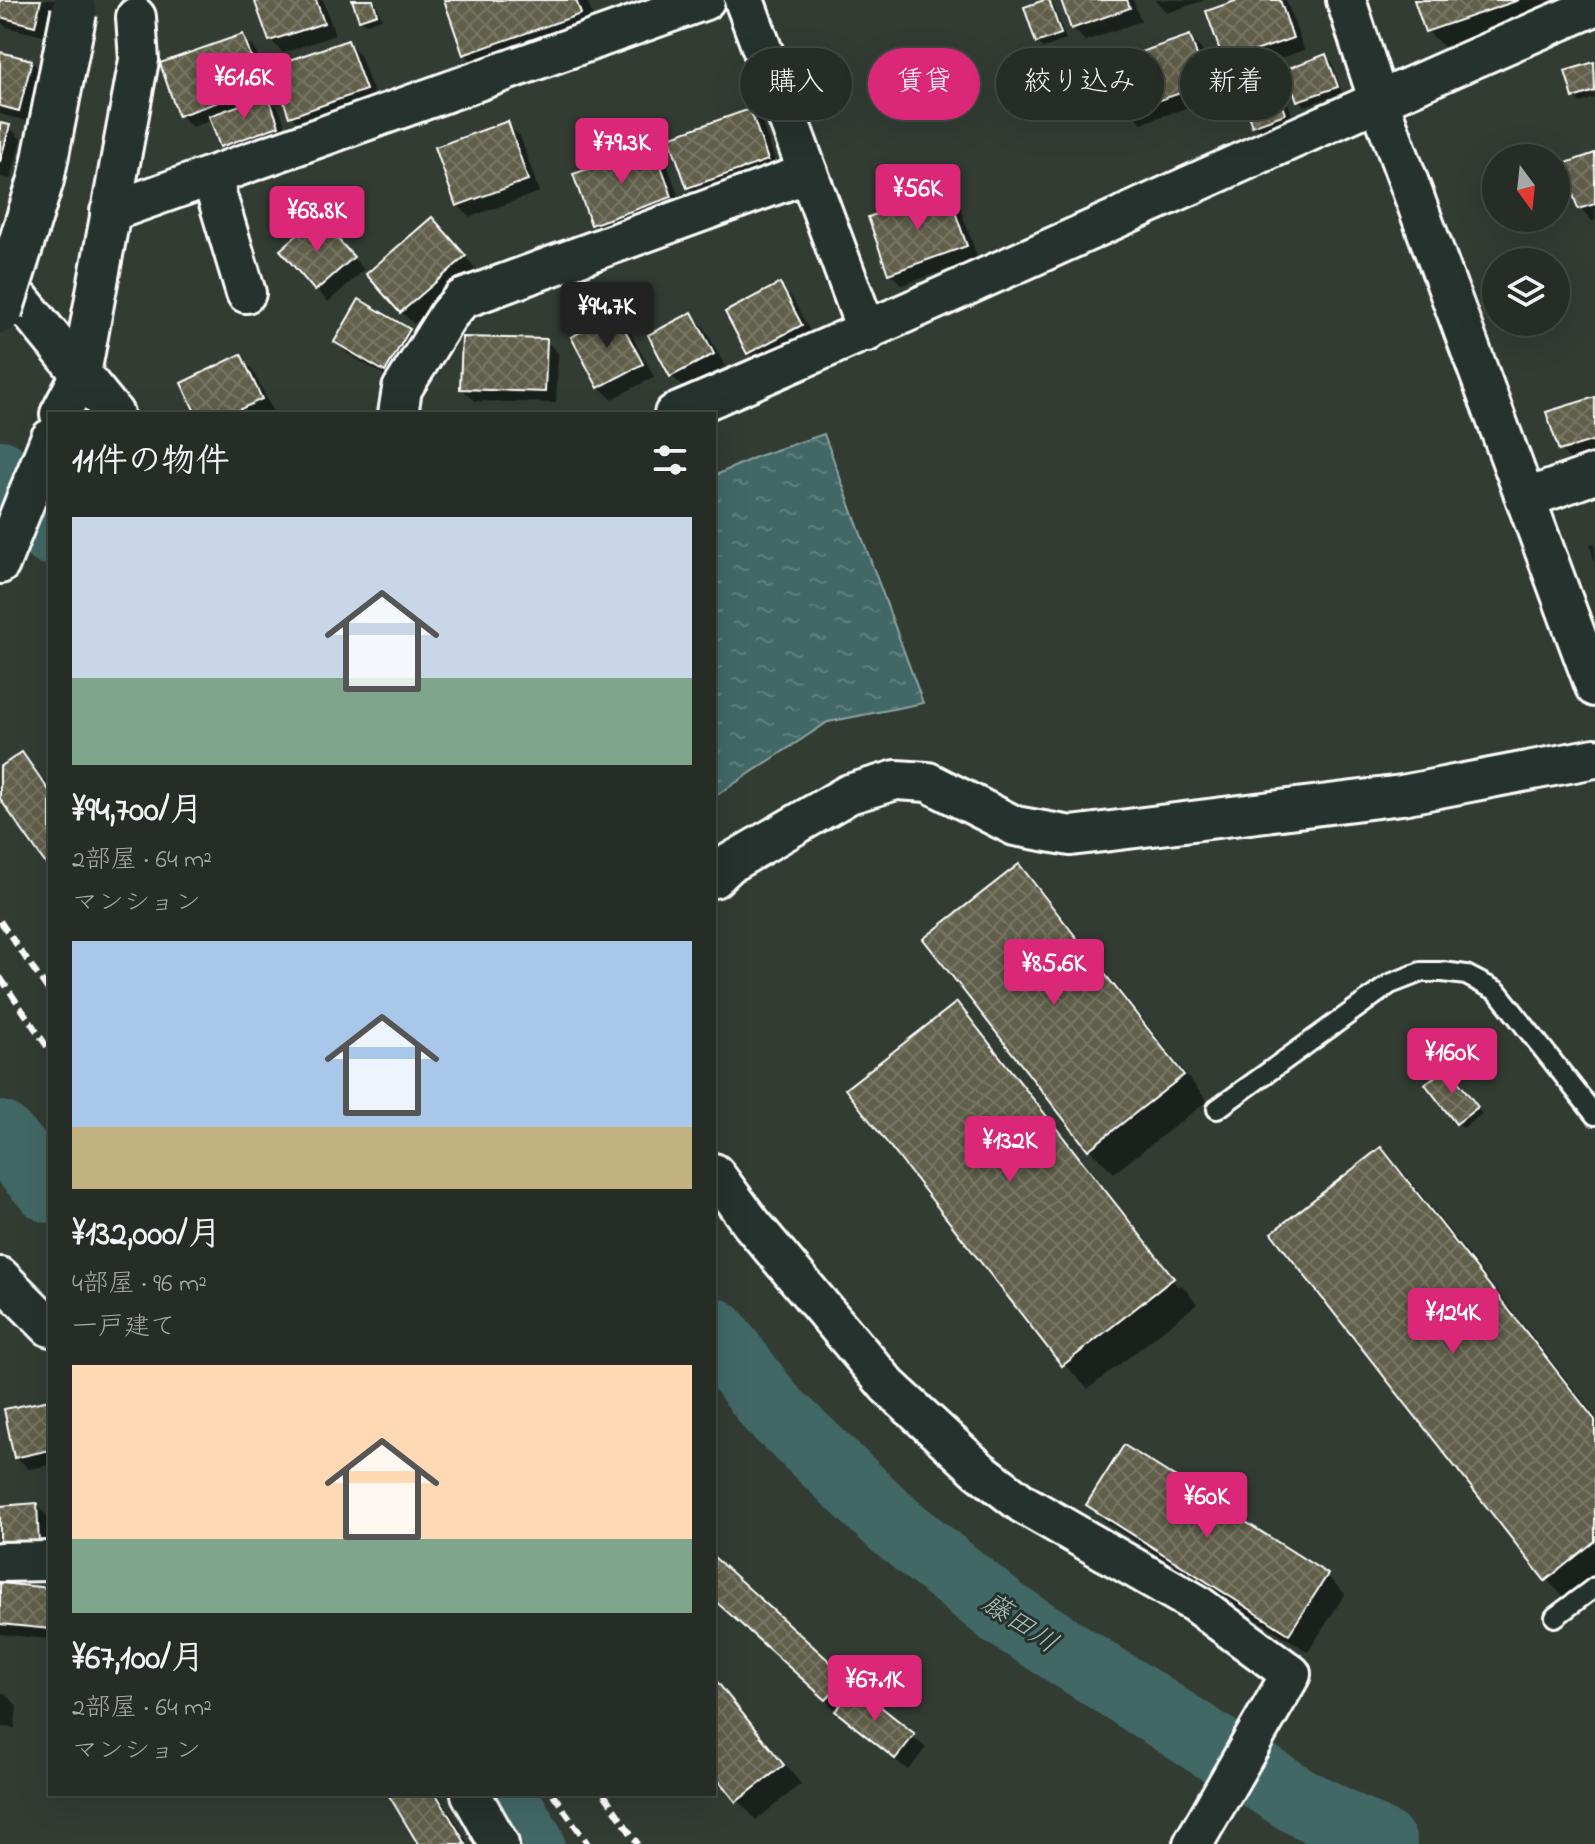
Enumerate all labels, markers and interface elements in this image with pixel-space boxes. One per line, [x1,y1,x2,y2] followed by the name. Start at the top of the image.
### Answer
[740,48,852,120] chip: 購入
[868,48,980,120] chip: 賃貸
[996,48,1164,120] chip: 絞り込み
[1180,48,1292,120] chip: 新着
[179,53,309,121] pin: ¥61.6K
[214,60,274,98] text: ¥61.6K
[557,118,687,186] pin: ¥79.3K
[593,125,651,163] text: ¥79.3K
[1482,144,1570,232] north arrow
[1482,144,1570,336] map controls
[871,164,965,232] pin: ¥56K
[893,171,943,209] text: ¥56K
[252,186,382,254] pin: ¥68.8K
[288,193,347,231] text: ¥68.8K
[1482,248,1570,336] button: layers
[542,282,672,350] pin: ¥94.7K
[578,289,636,327] text: ¥94.7K
[72,438,230,488] text: 11件の物件
[648,438,692,482] icon: filters
[310,569,454,713] icon: home
[72,787,203,837] text: ¥94,700/月
[72,842,212,880] text: 2部屋 · 64 m²
[72,885,201,923] text: マンション
[989,939,1119,1007] pin: ¥85.6K
[1022,946,1086,984] text: ¥85.6K
[310,993,454,1137] icon: home
[1396,1028,1508,1096] pin: ¥160K
[1425,1035,1479,1073] text: ¥160K
[954,1116,1066,1184] pin: ¥132K
[983,1123,1037,1161] text: ¥132K
[72,1211,221,1261] text: ¥132,000/月
[72,1266,207,1304] text: 4部屋 · 96 m²
[1397,1288,1509,1356] pin: ¥124K
[1426,1295,1480,1333] text: ¥124K
[72,1309,176,1347] text: 一戸建て
[310,1417,454,1561] icon: home
[1160,1472,1254,1540] pin: ¥60K
[1184,1479,1230,1517] text: ¥60K
[973,1584,1065,1665] water label: 藤田川
[72,1635,205,1685] text: ¥67,100/月
[810,1655,940,1723] pin: ¥67.1K
[846,1662,904,1700] text: ¥67.1K
[72,1690,212,1728] text: 2部屋 · 64 m²
[72,1733,201,1771] text: マンション

